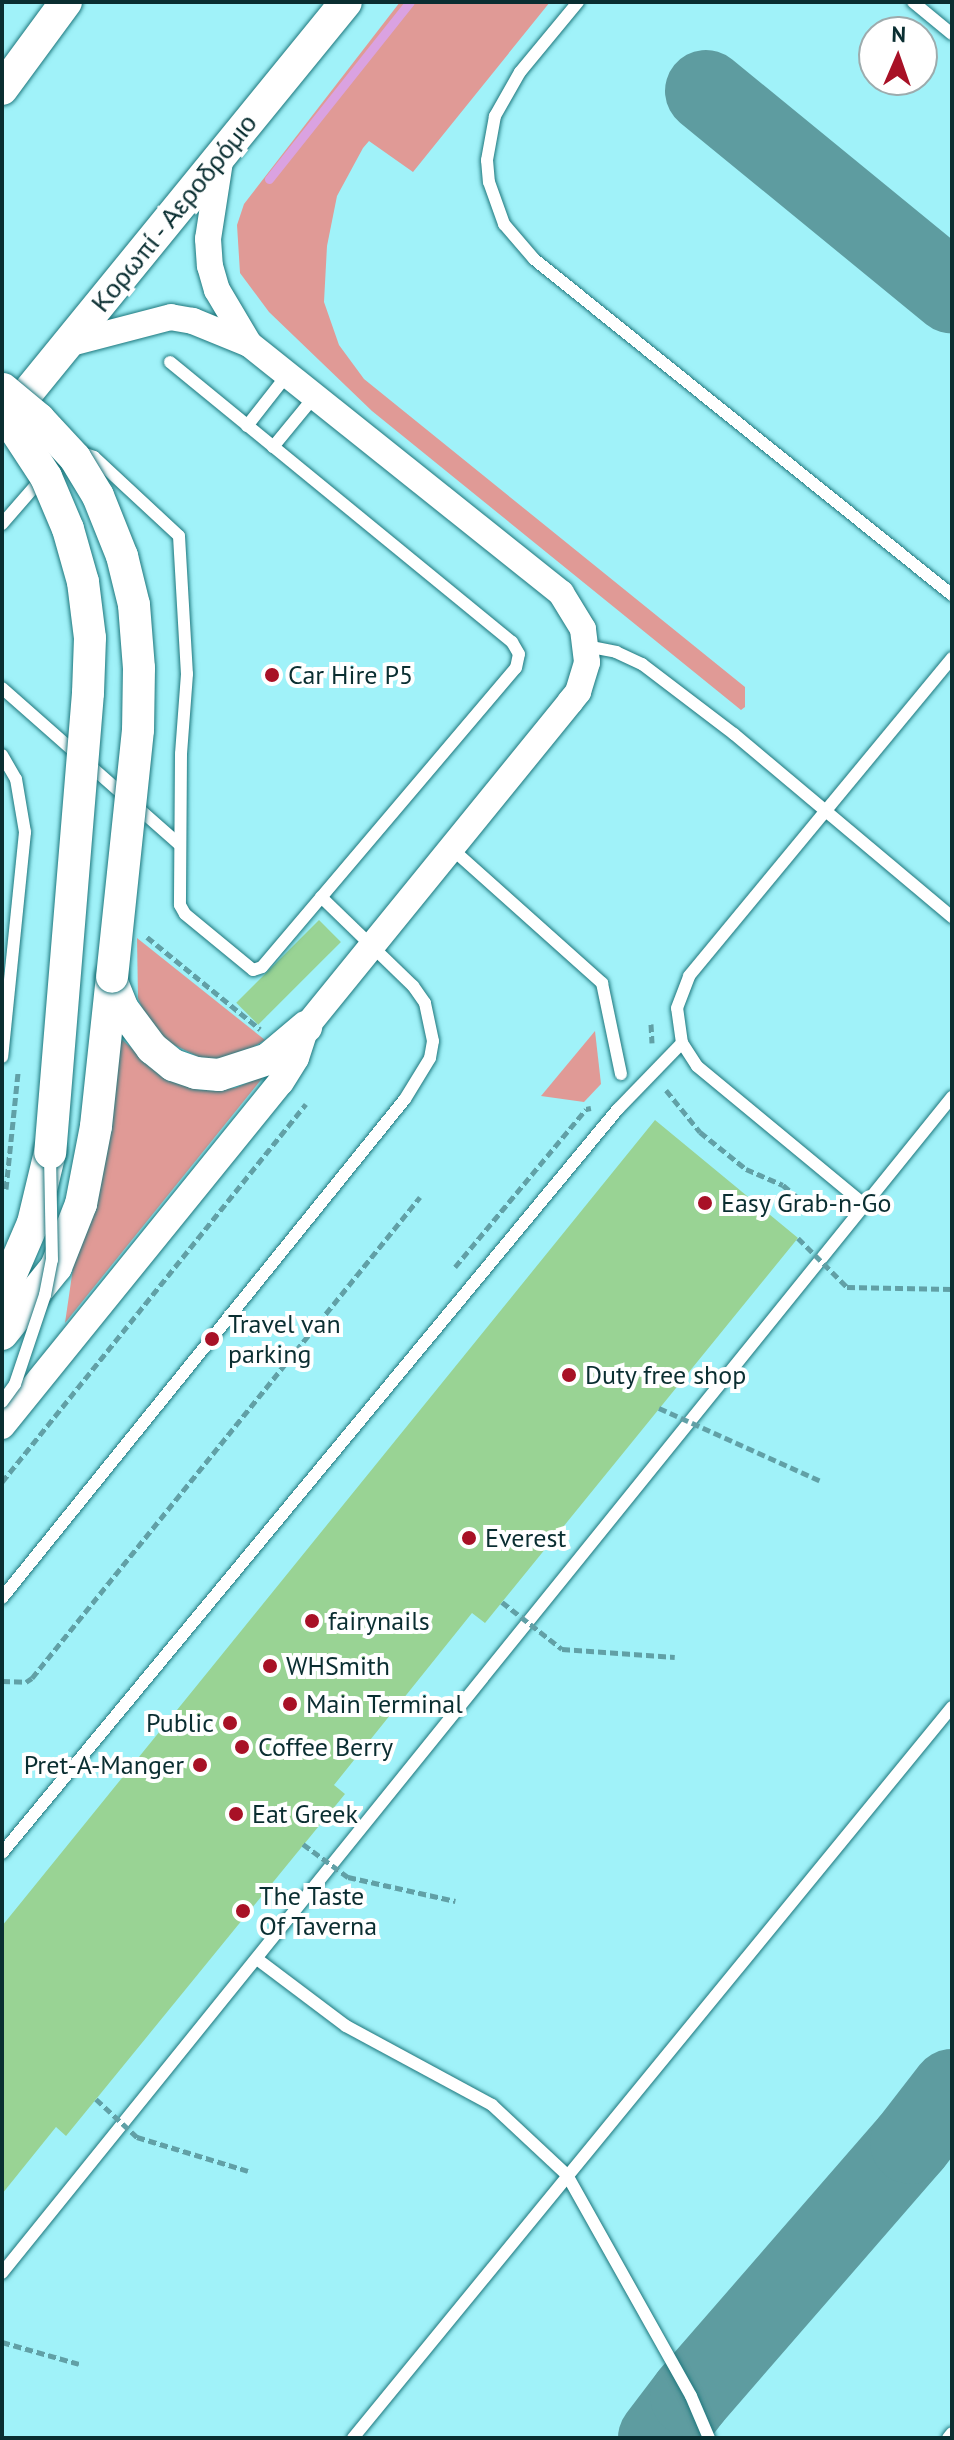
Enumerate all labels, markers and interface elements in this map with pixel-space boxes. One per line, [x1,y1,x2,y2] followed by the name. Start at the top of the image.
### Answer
[858,16,938,96] north arrow
[891,20,906,48] text: N
[83,106,265,320] street label: Κορωπί - Αεροδρόμιο
[288,659,413,691] place label: Car Hire P5
[263,666,281,684] marker: Car Hire P5
[721,1187,892,1219] place label: Easy Grab-n-Go
[696,1194,714,1212] marker: Easy Grab-n-Go
[228,1308,341,1370] place label: Travel van parking
[203,1330,221,1348] marker: Travel van parking
[585,1359,747,1391] place label: Duty free shop
[560,1366,578,1384] marker: Duty free shop
[485,1522,566,1554] place label: Everest
[460,1529,478,1547] marker: Everest
[328,1605,430,1637] place label: fairynails
[303,1612,321,1630] marker: fairynails
[286,1650,390,1682] place label: WHSmith
[261,1657,279,1675] marker: WHSmith
[306,1688,464,1720] place label: Main Terminal
[281,1695,299,1713] marker: Main Terminal
[146,1707,214,1739] place label: Public
[221,1714,239,1732] marker: Public
[258,1731,393,1763] place label: Coffee Berry
[233,1738,251,1756] marker: Coffee Berry
[24,1749,184,1781] place label: Pret-A-Manger
[191,1756,209,1774] marker: Pret-A-Manger
[252,1798,358,1830] place label: Eat Greek
[227,1805,245,1823] marker: Eat Greek
[259,1880,378,1942] place label: The Taste Of Taverna
[234,1902,252,1920] marker: The Taste Of Taverna

